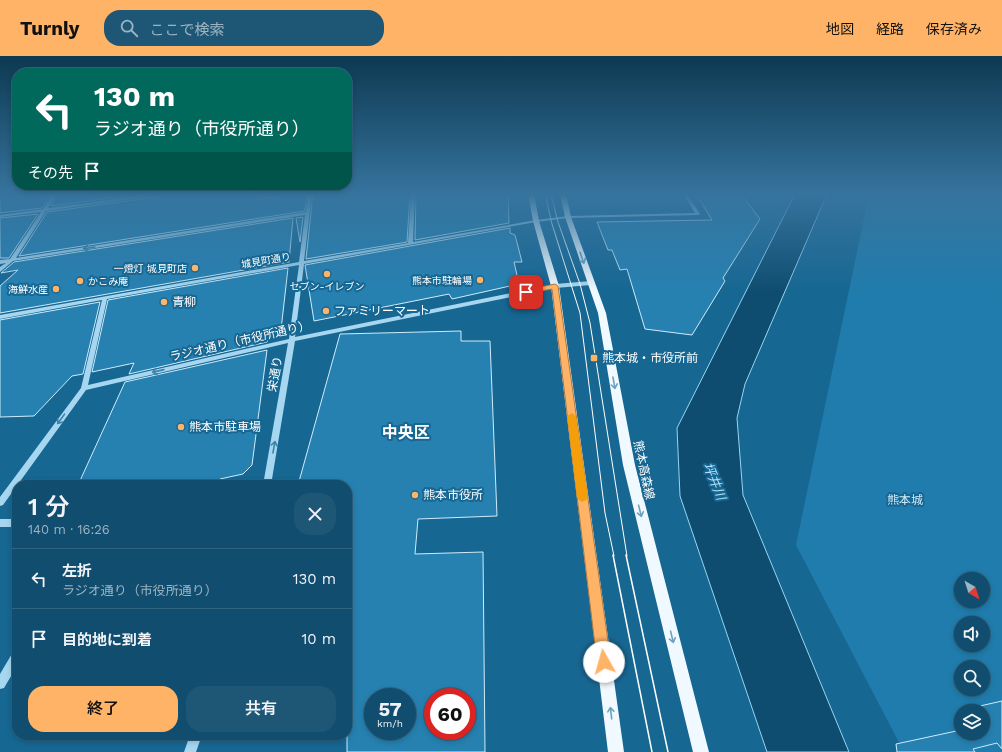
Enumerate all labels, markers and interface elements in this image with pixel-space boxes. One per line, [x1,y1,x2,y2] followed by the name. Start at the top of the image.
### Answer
[104,10,384,46] search box
[20,17,80,40] text: Turnly
[118,17,140,39] icon: search
[150,21,225,39] text: ここで検索
[826,21,854,37] text: 地図
[876,21,904,37] text: 経路
[926,21,982,37] text: 保存済み
[94,80,175,113] text: 130 m
[28,84,80,136] icon: left
[94,118,310,139] text: ラジオ通り（市役所通り）
[81,160,103,182] icon: arrive
[28,164,73,182] text: その先
[83,244,96,252] one-way arrow
[241,251,292,270] street label: 城見町通り
[579,251,586,264] one-way arrow
[114,263,187,274] place label: 一燈灯 城見町店
[190,263,200,273] marker: 一燈灯 城見町店
[322,269,332,279] marker: セブン-イレブン
[412,275,472,286] place label: 熊本市駐輪場
[475,275,485,285] marker: 熊本市駐輪場
[509,275,543,309] pin
[75,276,85,286] marker: かこみ庵
[88,276,128,287] place label: かこみ庵
[289,281,365,292] place label: セブン-イレブン
[515,281,537,303] icon: arrive
[8,284,48,295] place label: 海鮮水産
[51,284,61,294] marker: 海鮮水産
[172,295,196,309] place label: 青柳
[159,297,169,307] marker: 青柳
[334,304,430,318] place label: ファミリーマート
[321,306,331,316] marker: ファミリーマート
[168,318,312,364] street label: ラジオ通り（市役所通り）
[602,351,698,365] place label: 熊本城・市役所前
[589,353,599,363] marker: 熊本城・市役所前
[265,355,285,393] street label: 栄通り
[152,367,165,375] one-way arrow
[611,376,619,389] one-way arrow
[57,414,65,425] one-way arrow
[189,420,261,434] place label: 熊本市駐車場
[176,422,186,432] marker: 熊本市駐車場
[382,423,430,442] district label: 中央区
[631,439,657,501] street label: 熊本高森線
[270,440,278,453] one-way arrow
[700,460,730,504] water label: 坪井川
[423,488,483,502] place label: 熊本市役所
[410,490,420,500] marker: 熊本市役所
[28,493,69,521] text: 1 分
[294,493,336,535] button: close
[887,493,923,507] park label: 熊本城
[637,504,645,517] one-way arrow
[28,522,110,537] text: 140 m · 16:26
[62,562,92,580] text: 左折
[28,568,50,590] icon: left
[293,570,336,588] text: 130 m
[954,572,990,608] north arrow
[954,572,990,740] map controls
[62,583,218,598] text: ラジオ通り（市役所通り）
[954,616,990,652] button: sound
[28,628,50,650] icon: arrive
[301,630,336,648] text: 10 m
[669,630,676,643] one-way arrow
[62,631,152,649] text: 目的地に到着
[583,641,625,683] position arrow
[954,660,990,696] button: search
[28,686,178,732] button: 終了
[186,686,336,732] button: 共有
[424,688,476,740] speed limit sign: 60
[378,697,402,721] text: 57
[954,704,990,740] button: layers
[607,707,615,720] one-way arrow
[377,718,403,729] text: km/h

